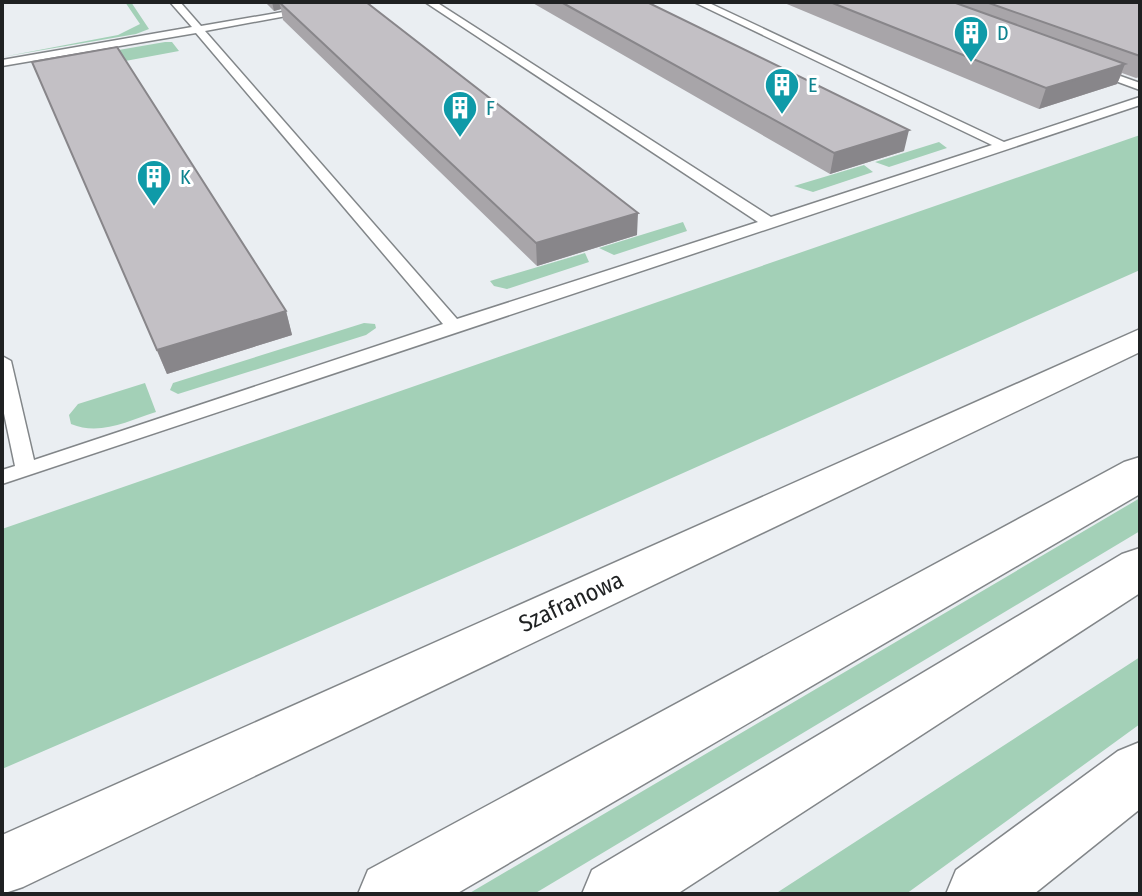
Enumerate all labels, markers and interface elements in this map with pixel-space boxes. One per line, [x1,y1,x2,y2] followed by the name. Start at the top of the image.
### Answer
[952,14,990,64] building icon: D
[997,21,1009,45] place label: D
[763,66,801,116] building icon: E
[808,73,817,97] place label: E
[441,89,479,139] building icon: F
[486,96,495,120] place label: F
[135,158,173,208] building icon: K
[180,165,191,189] place label: K
[514,566,628,638] street label: Szafranowa

